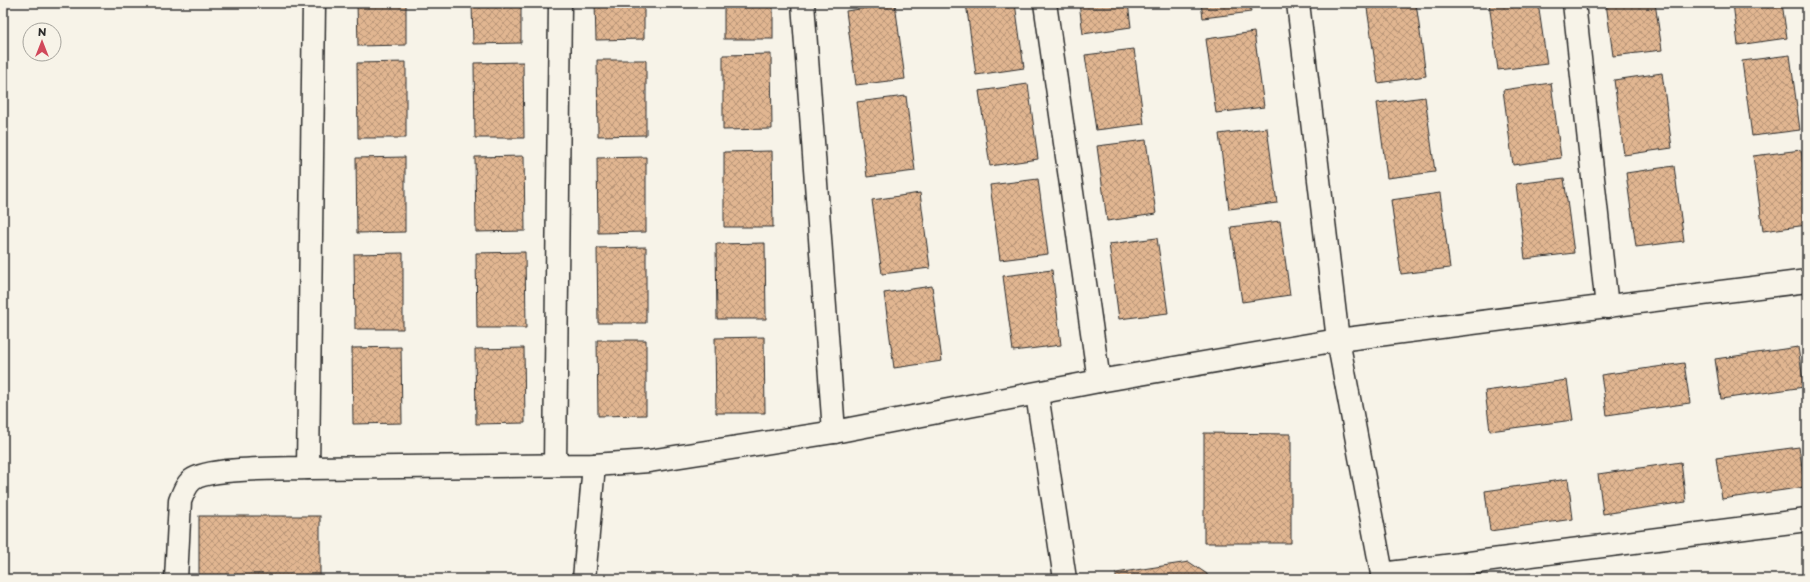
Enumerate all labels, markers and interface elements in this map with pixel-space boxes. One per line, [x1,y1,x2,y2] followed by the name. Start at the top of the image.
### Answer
[22,22,62,62] north arrow
[38,23,47,40] text: N

